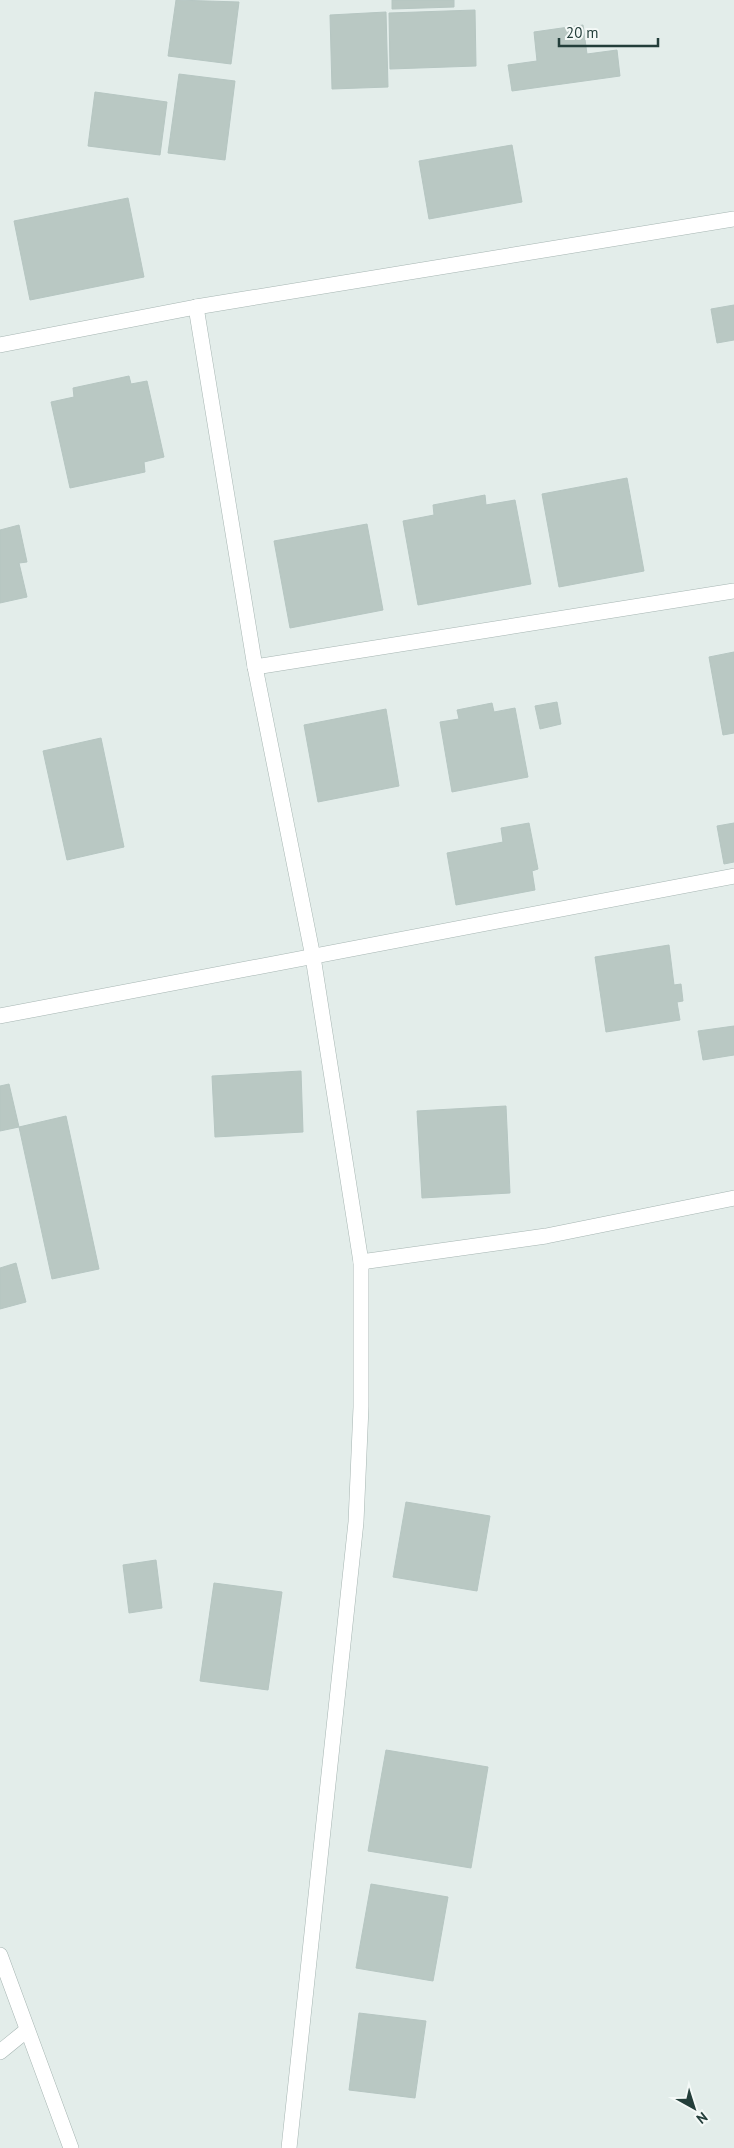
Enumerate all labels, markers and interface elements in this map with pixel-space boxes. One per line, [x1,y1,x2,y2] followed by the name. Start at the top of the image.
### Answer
[559,15,658,47] scale bar
[566,23,599,42] text: 20 m
[669,2083,719,2133] north arrow
[693,2108,711,2128] text: N

